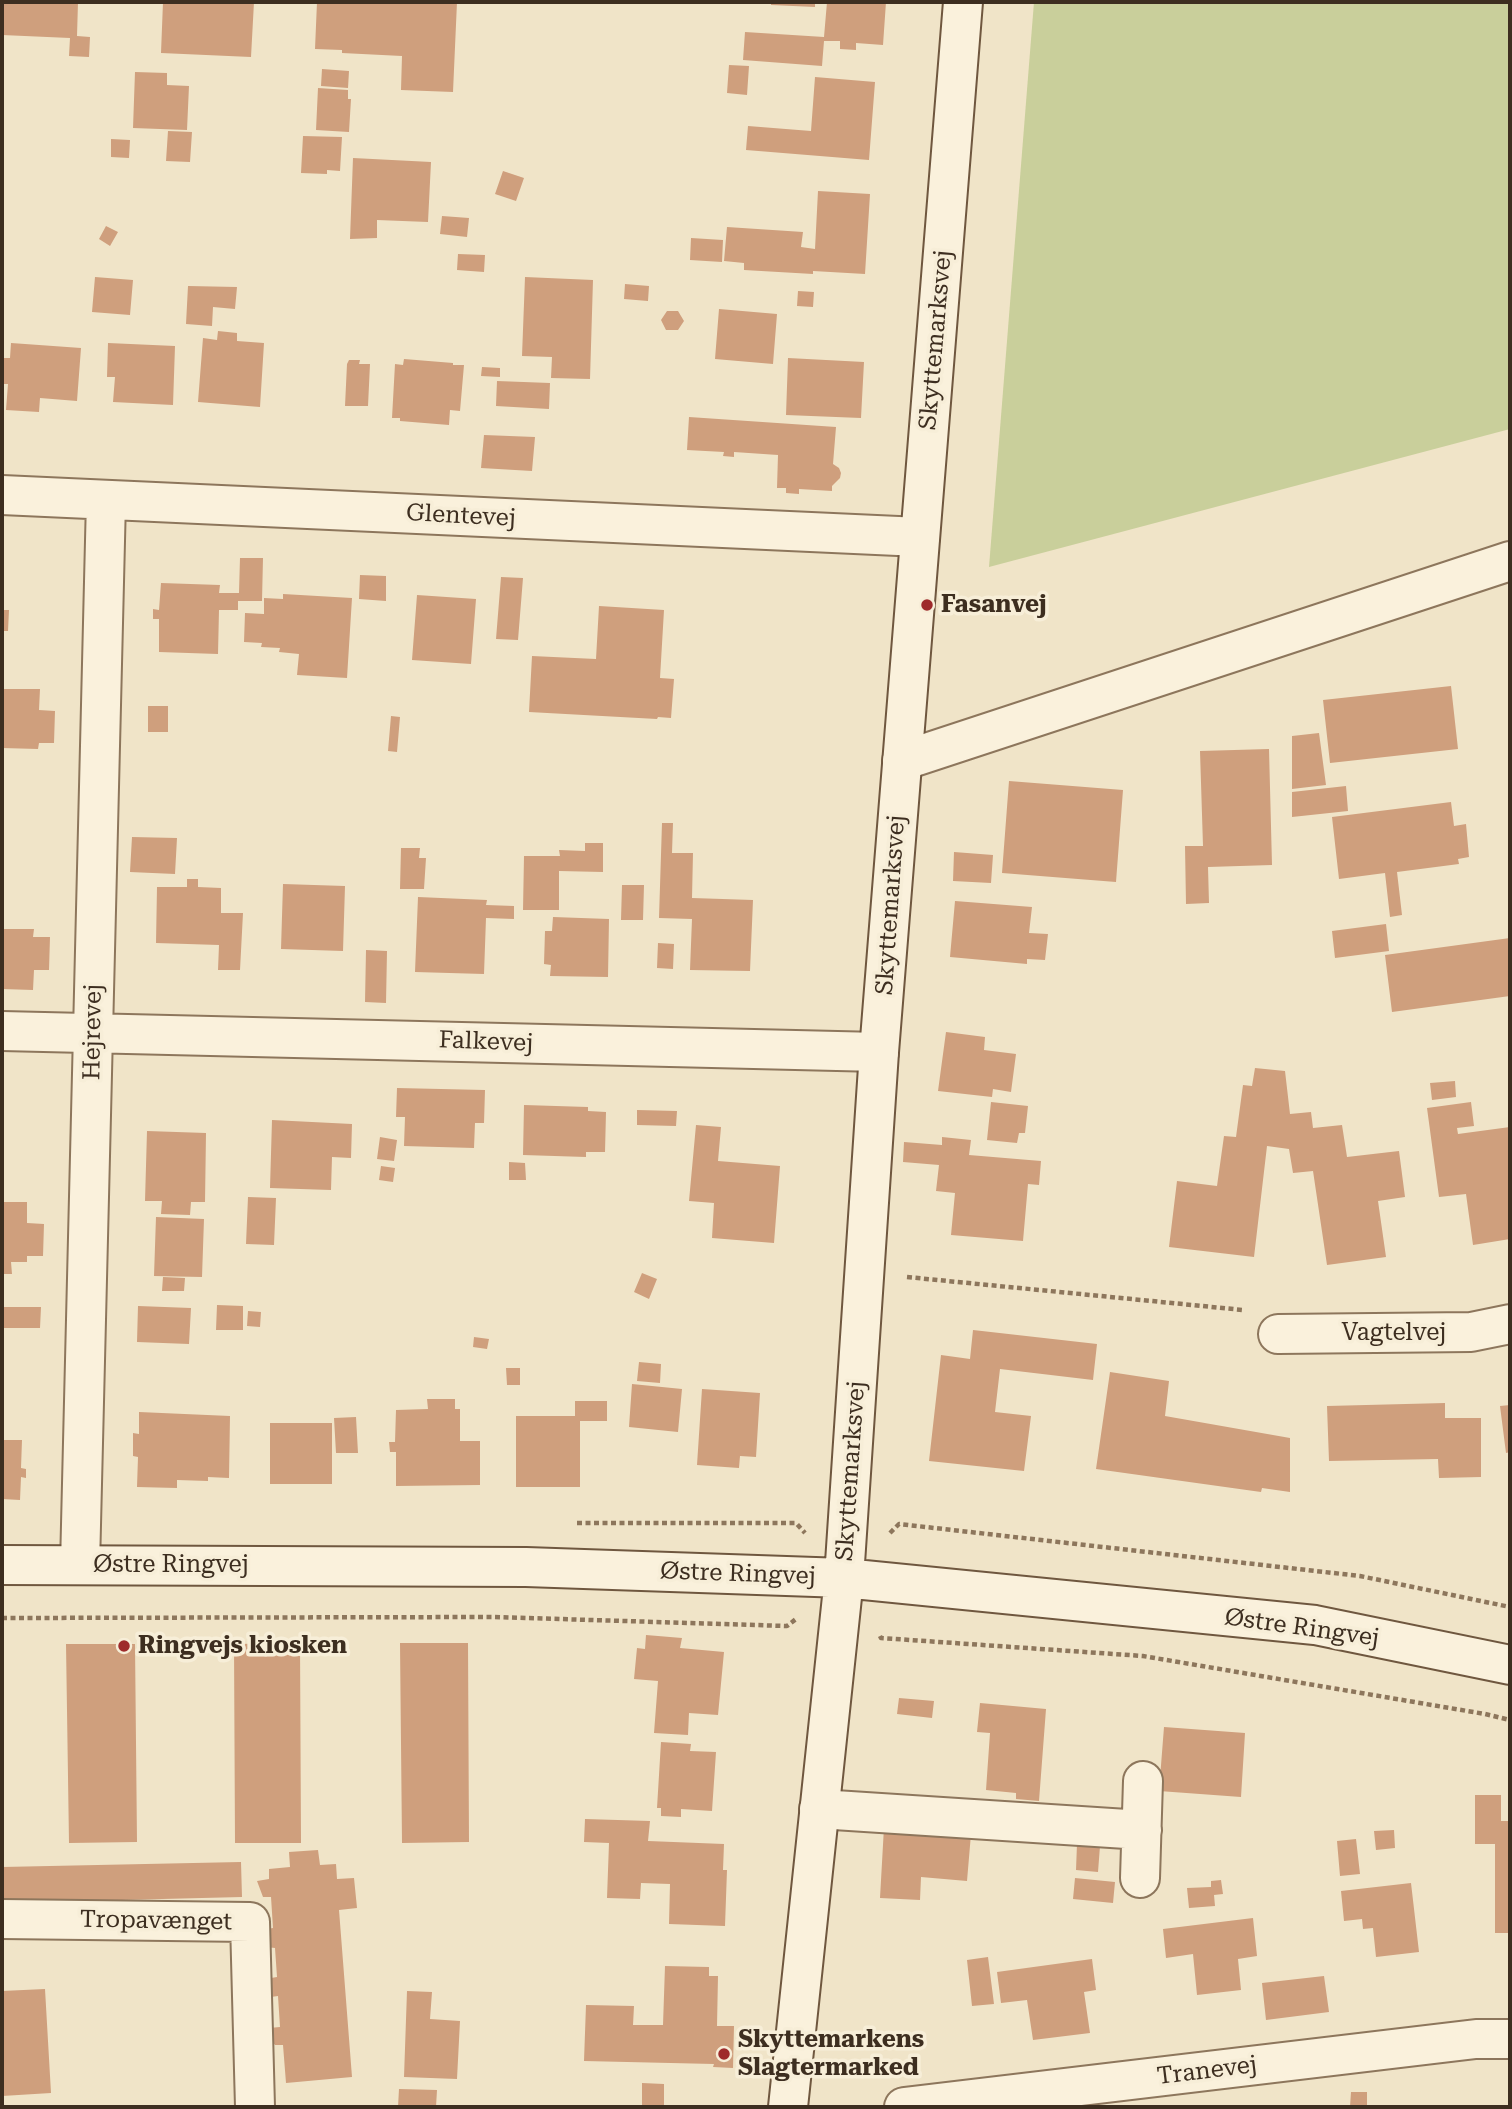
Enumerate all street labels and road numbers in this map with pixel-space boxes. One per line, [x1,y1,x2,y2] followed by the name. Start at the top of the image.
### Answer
[914,249,958,431] street label: Skyttemarksvej
[405,499,517,533] street label: Glentevej
[870,814,912,996] street label: Skyttemarksvej
[78,984,108,1080] street label: Hejrevej
[438,1026,534,1058] street label: Falkevej
[1341,1319,1447,1347] street label: Vagtelvej
[830,1380,872,1562] street label: Skyttemarksvej
[93,1551,249,1579] street label: Østre Ringvej
[660,1557,816,1591] street label: Østre Ringvej
[1223,1603,1381,1653] street label: Østre Ringvej
[80,1905,232,1937] street label: Tropavænget
[1155,2051,1259,2091] street label: Tranevej

